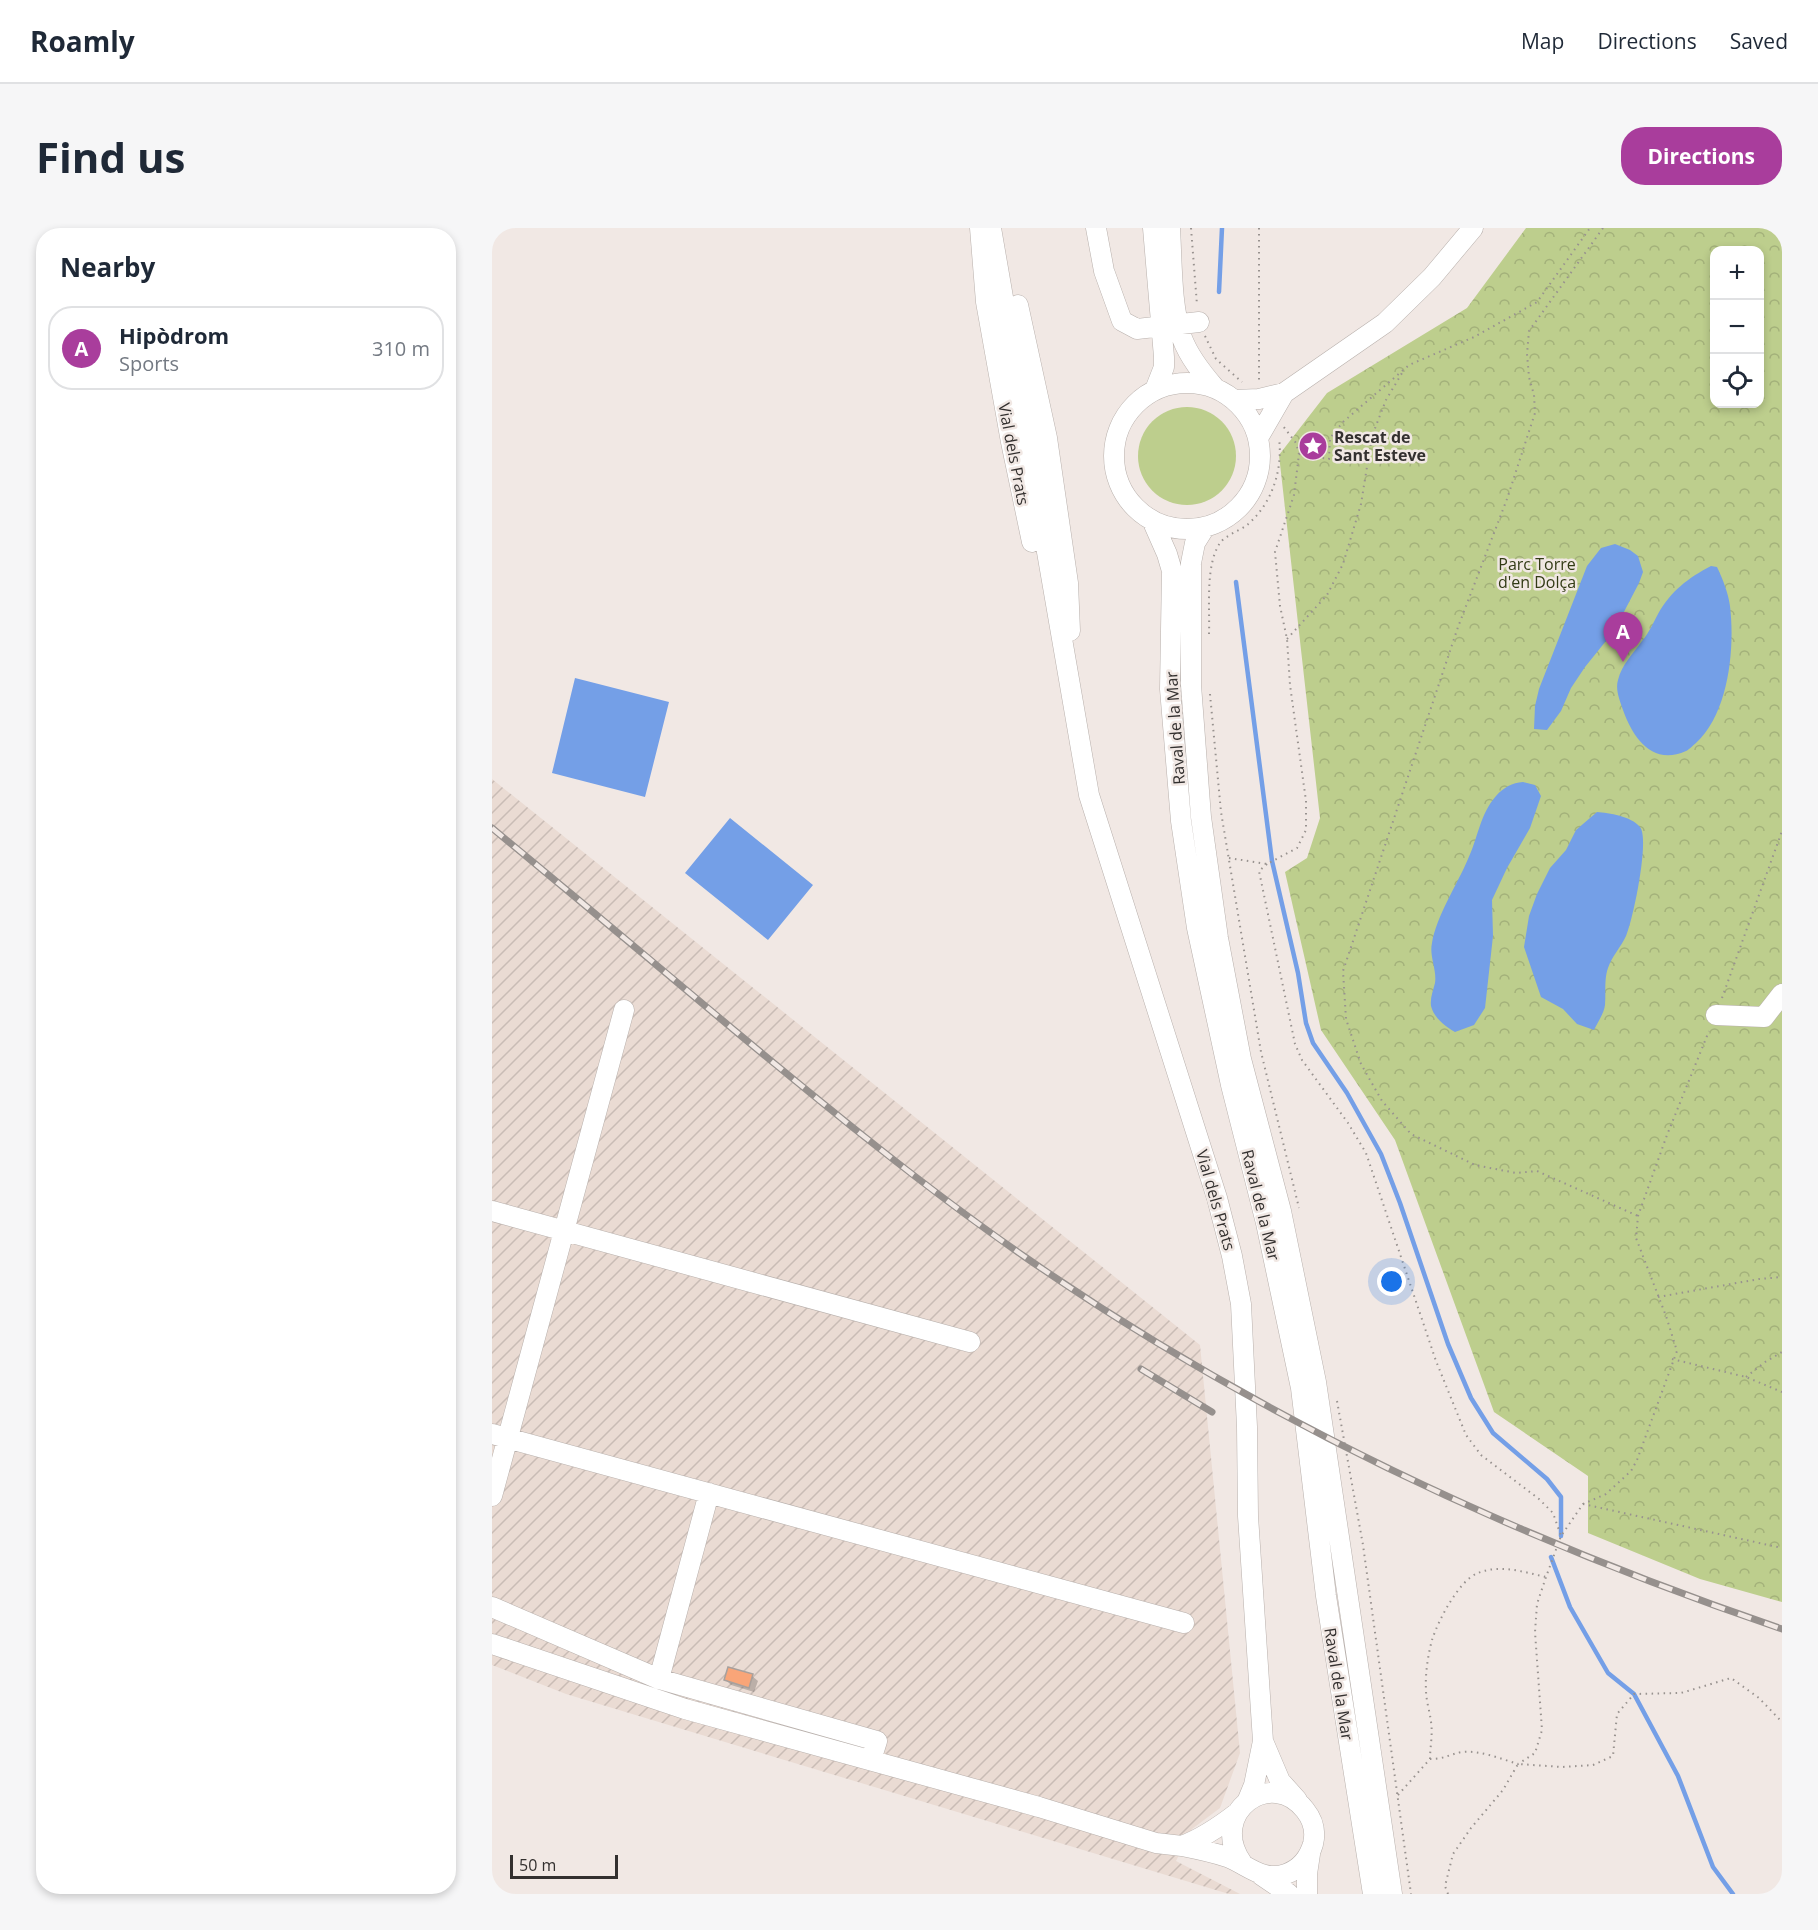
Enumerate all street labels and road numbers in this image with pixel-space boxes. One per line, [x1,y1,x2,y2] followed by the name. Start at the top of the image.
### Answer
[993,401,1035,507] street label: Vial dels Prats
[1160,670,1190,785] street label: Raval de la Mar
[1191,1147,1241,1253] street label: Vial dels Prats
[1237,1147,1286,1263] street label: Raval de la Mar
[1319,1626,1359,1742] street label: Raval de la Mar

